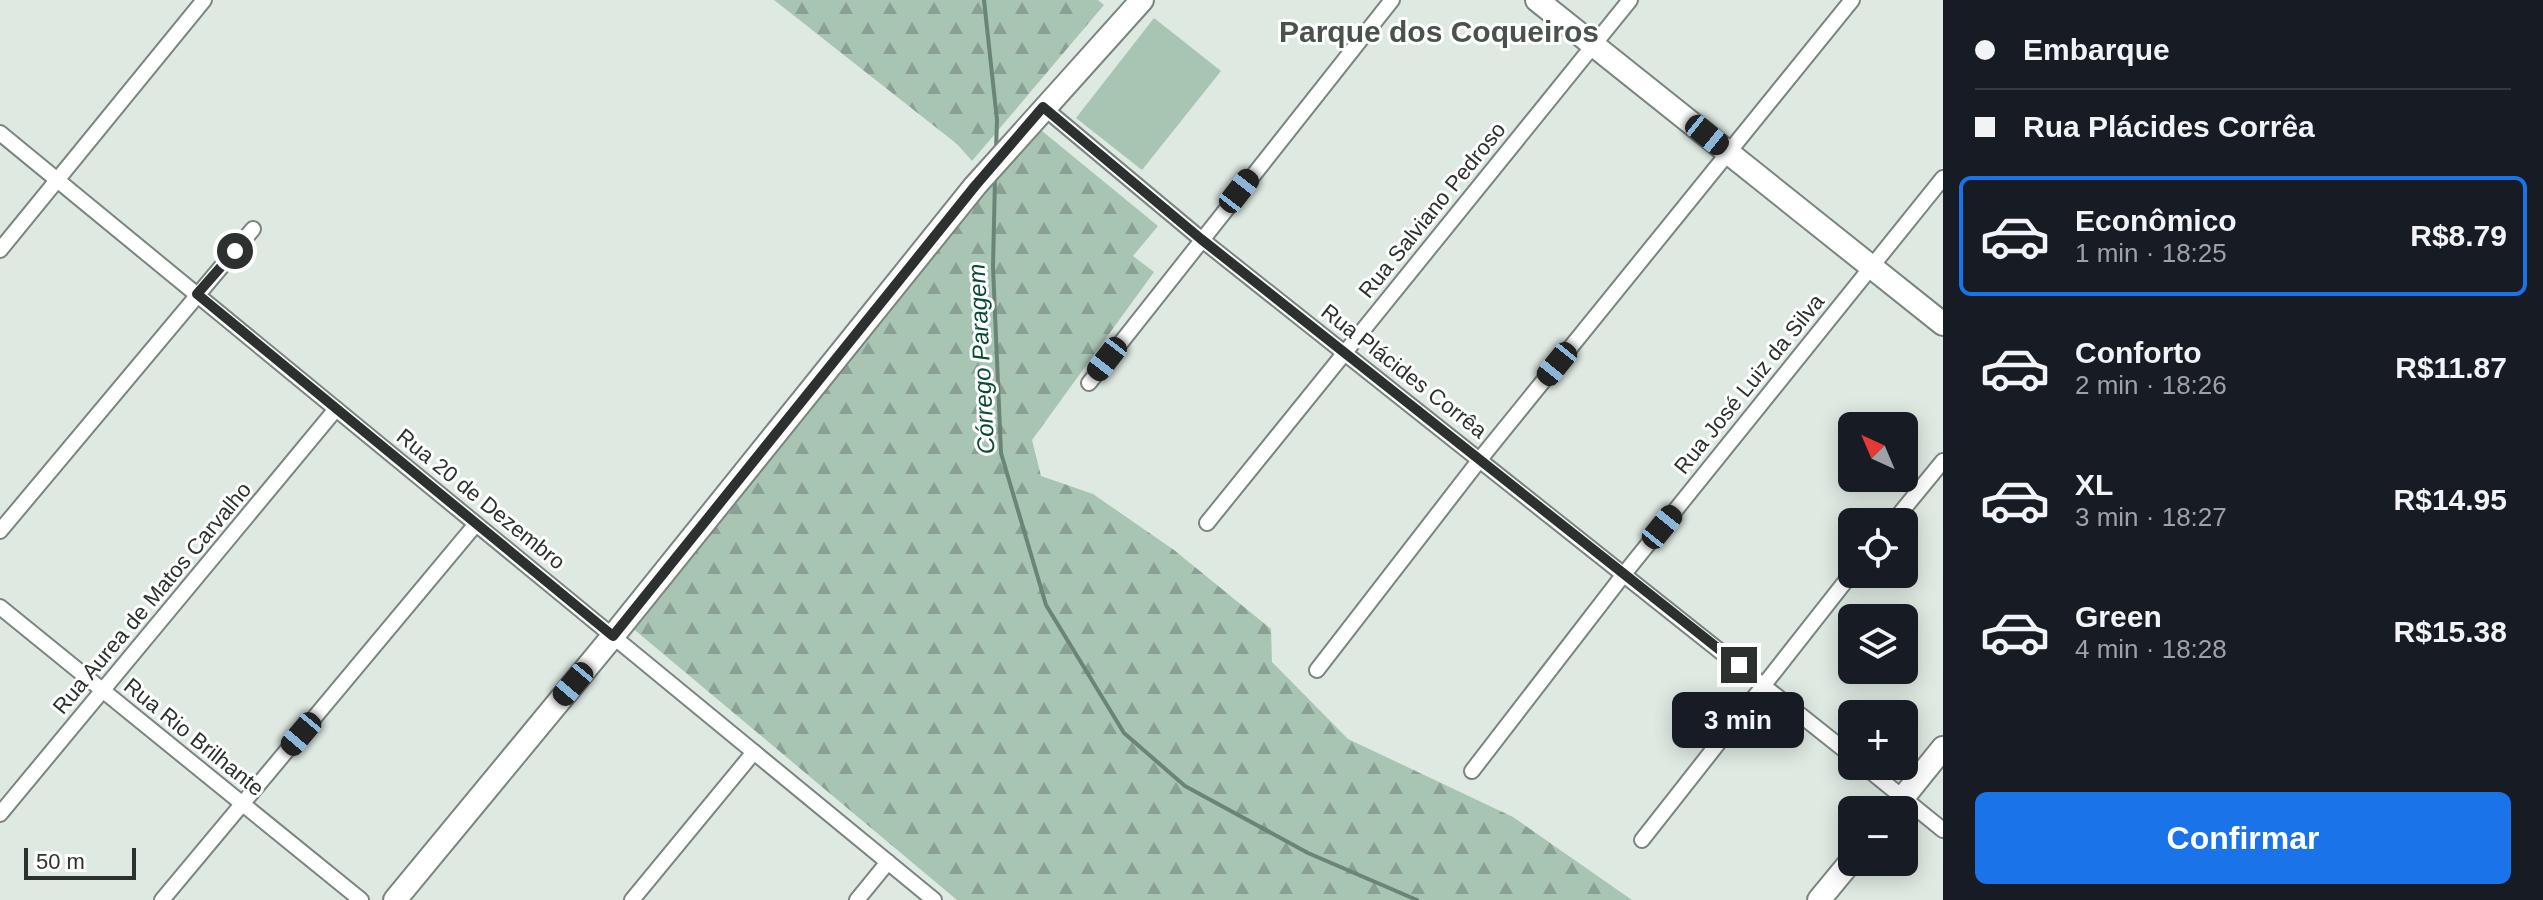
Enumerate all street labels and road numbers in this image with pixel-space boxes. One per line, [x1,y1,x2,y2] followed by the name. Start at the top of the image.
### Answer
[1353,117,1511,303] street label: Rua Salviano Pedroso
[1669,289,1830,479] street label: Rua José Luiz da Silva
[1316,299,1492,444] street label: Rua Plácides Corrêa
[392,423,570,575] street label: Rua 20 de Dezembro
[48,477,256,719] street label: Rua Aurea de Matos Carvalho
[119,673,269,801] street label: Rua Rio Brilhante

